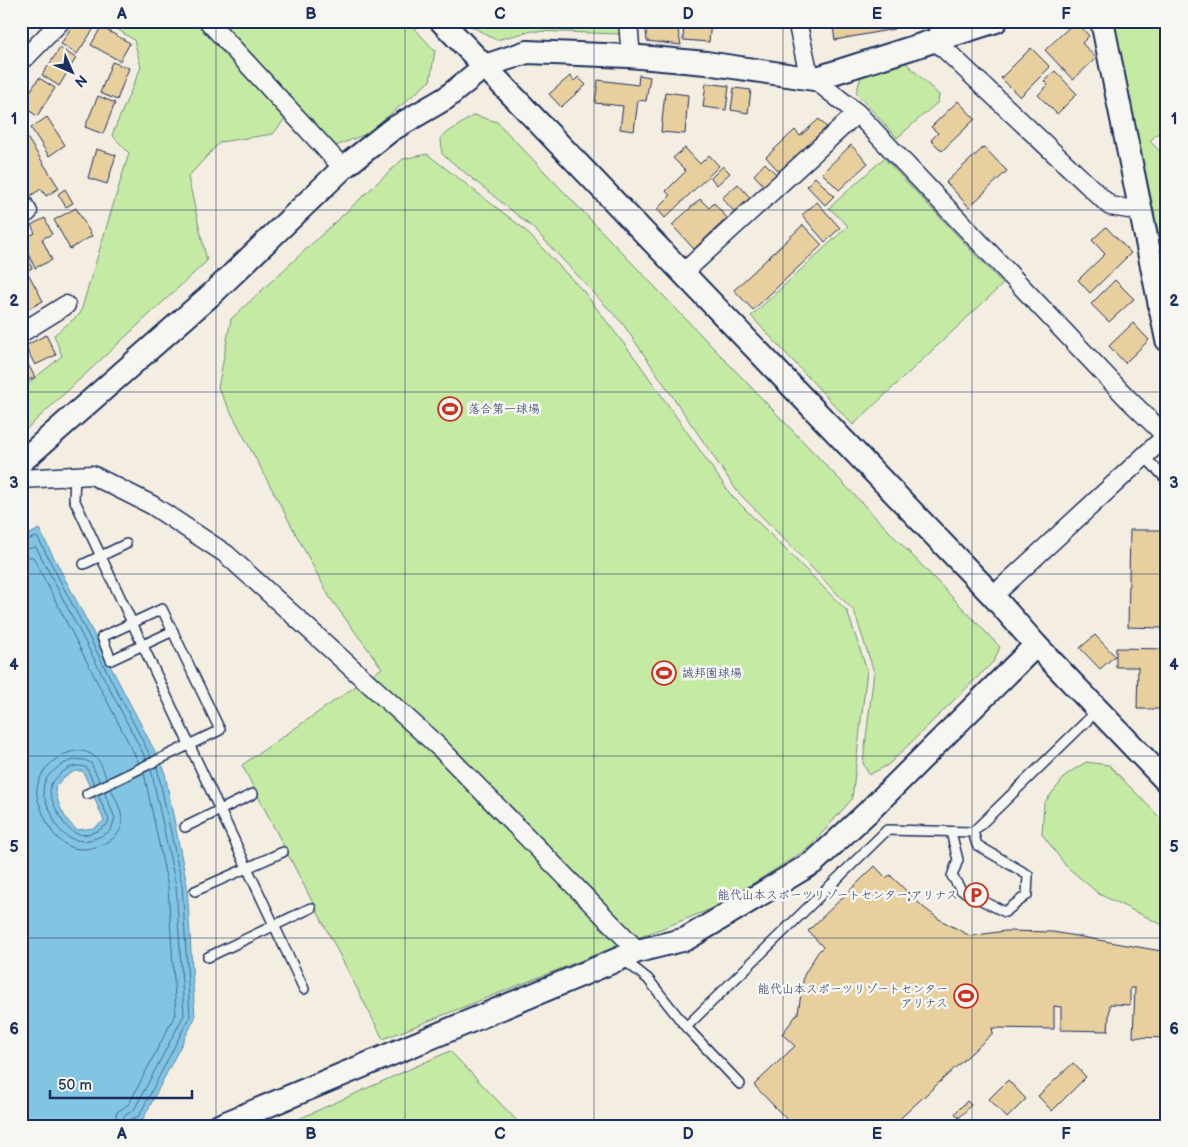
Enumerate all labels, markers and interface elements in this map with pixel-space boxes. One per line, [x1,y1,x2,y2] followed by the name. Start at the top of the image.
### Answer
[116,5,127,24] text: A
[305,5,317,24] text: B
[494,5,506,24] text: C
[682,5,694,24] text: D
[872,5,882,24] text: E
[1061,5,1071,24] text: F
[48,48,98,98] north arrow
[71,71,91,91] text: N
[11,110,17,129] text: 1
[1171,110,1177,129] text: 1
[9,292,19,311] text: 2
[1169,292,1179,311] text: 2
[437,396,463,422] sports icon: 落合第一球場
[468,402,540,417] place label: 落合第一球場
[9,474,19,493] text: 3
[1169,474,1179,493] text: 3
[9,656,19,675] text: 4
[1169,656,1179,675] text: 4
[651,660,677,686] sports icon: 誠邦園球場
[682,666,742,681] place label: 誠邦園球場
[9,838,19,857] text: 5
[1169,838,1179,857] text: 5
[963,882,989,908] parking icon: 能代山本スポーツリゾートセンター;アリナス
[718,888,958,903] place label: 能代山本スポーツリゾートセンター;アリナス
[758,982,948,1011] place label: 能代山本スポーツリゾートセンター アリナス
[953,983,979,1009] sports icon: 能代山本スポーツリゾートセンター アリナス
[9,1020,19,1039] text: 6
[1169,1020,1179,1039] text: 6
[50,1067,192,1099] scale bar
[58,1076,92,1095] text: 50 m
[116,1125,127,1144] text: A
[305,1125,317,1144] text: B
[494,1125,506,1144] text: C
[682,1125,694,1144] text: D
[872,1125,882,1144] text: E
[1061,1125,1071,1144] text: F

